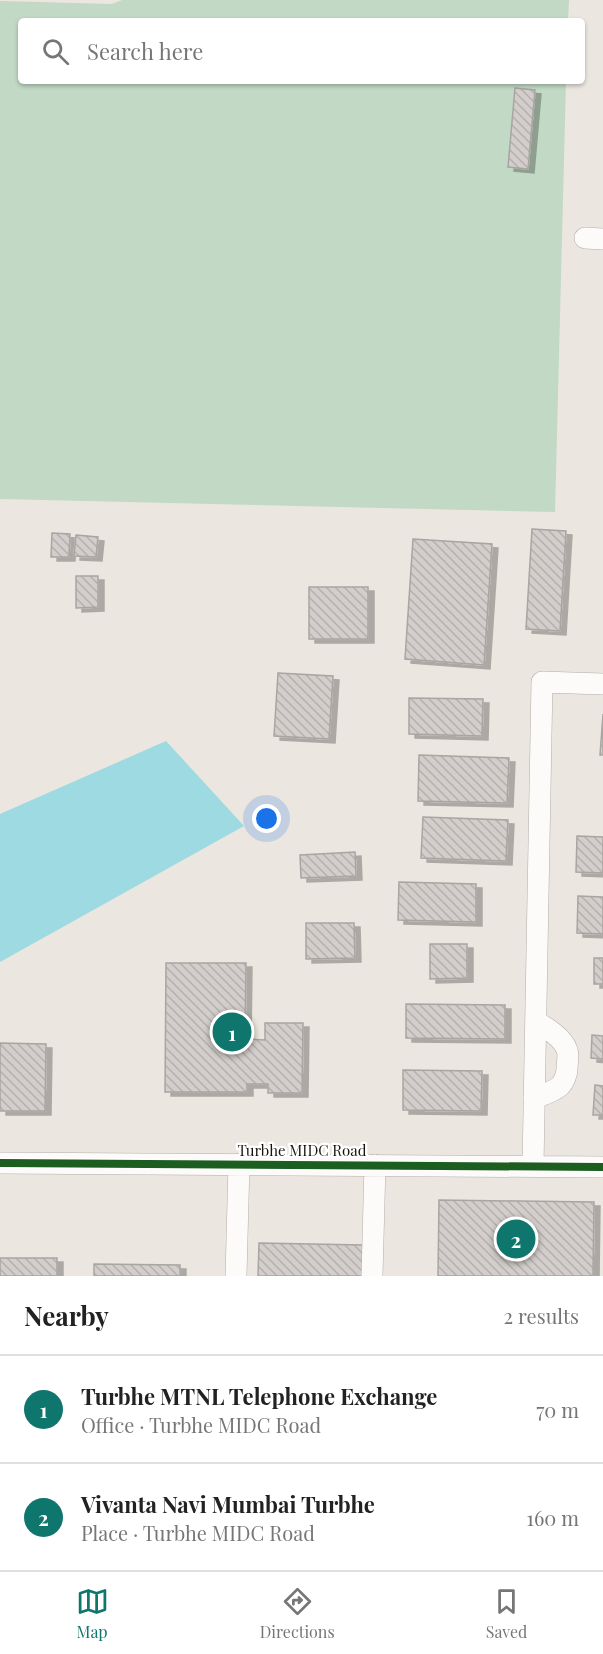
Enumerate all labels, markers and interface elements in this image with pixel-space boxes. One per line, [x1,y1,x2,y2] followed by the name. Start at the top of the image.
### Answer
[18,18,585,84] search box
[39,35,72,68] icon: search
[87,36,203,66] text: Search here
[252,804,281,833] your location
[212,1010,252,1054] pin: 1
[238,1140,367,1160] street label: Turbhe MIDC Road
[496,1216,536,1262] pin: 2
[24,1298,109,1333] text: Nearby
[504,1302,579,1329] text: 2 results
[81,1381,437,1411] text: Turbhe MTNL Telephone Exchange
[40,1396,47,1423] text: 1
[536,1396,579,1423] text: 70 m
[81,1411,321,1438] text: Office · Turbhe MIDC Road
[81,1489,375,1519] text: Vivanta Navi Mumbai Turbhe
[38,1504,49,1531] text: 2
[527,1504,579,1531] text: 160 m
[81,1519,315,1546] text: Place · Turbhe MIDC Road
[76,1585,109,1642] tab: Map
[260,1585,335,1642] tab: Directions
[486,1585,527,1642] tab: Saved

